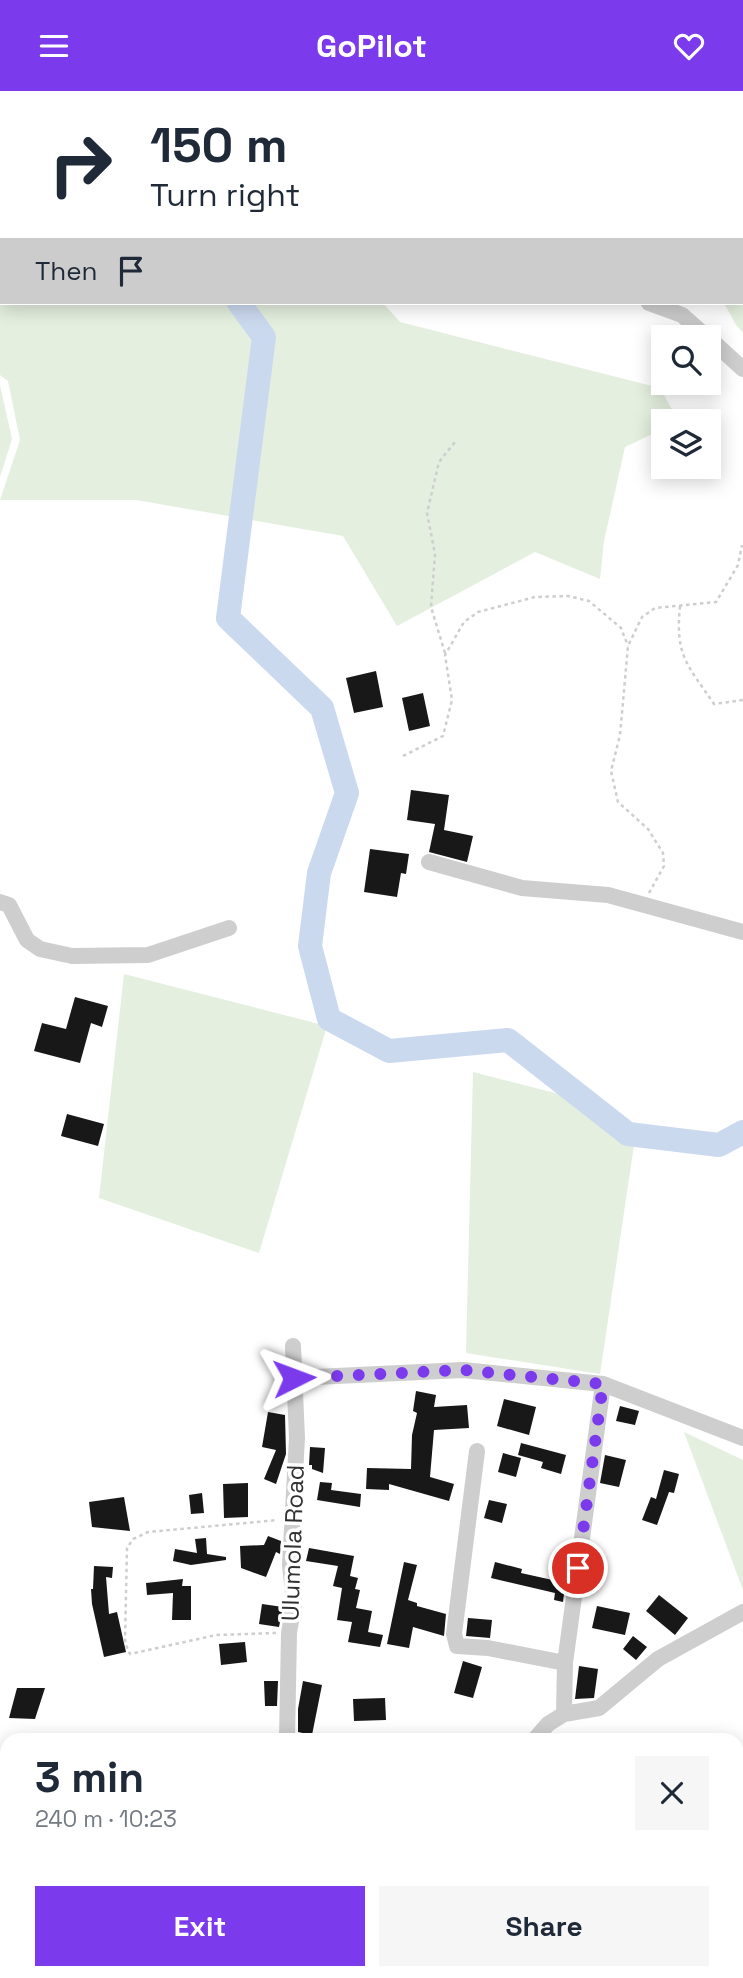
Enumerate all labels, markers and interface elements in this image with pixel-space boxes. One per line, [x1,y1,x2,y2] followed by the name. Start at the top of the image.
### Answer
[316,26,427,66] text: GoPilot
[35,27,73,65] icon: menu
[670,27,708,65] icon: heart
[150,114,288,176] text: 150 m
[35,119,126,210] icon: right
[150,175,300,215] text: Turn right
[112,252,150,290] icon: arrive
[35,254,98,288] text: Then
[651,325,721,479] map controls
[651,325,721,395] button: search
[651,409,721,479] button: layers
[257,1341,331,1415] position arrow
[274,1464,311,1622] street label: Ulumola Road
[548,1538,608,1598] pin
[559,1549,597,1587] icon: arrive
[35,1751,144,1804] text: 3 min
[635,1756,709,1830] button: close
[35,1804,177,1834] text: 240 m · 10:23
[35,1886,365,1966] button: Exit
[379,1886,709,1966] button: Share

